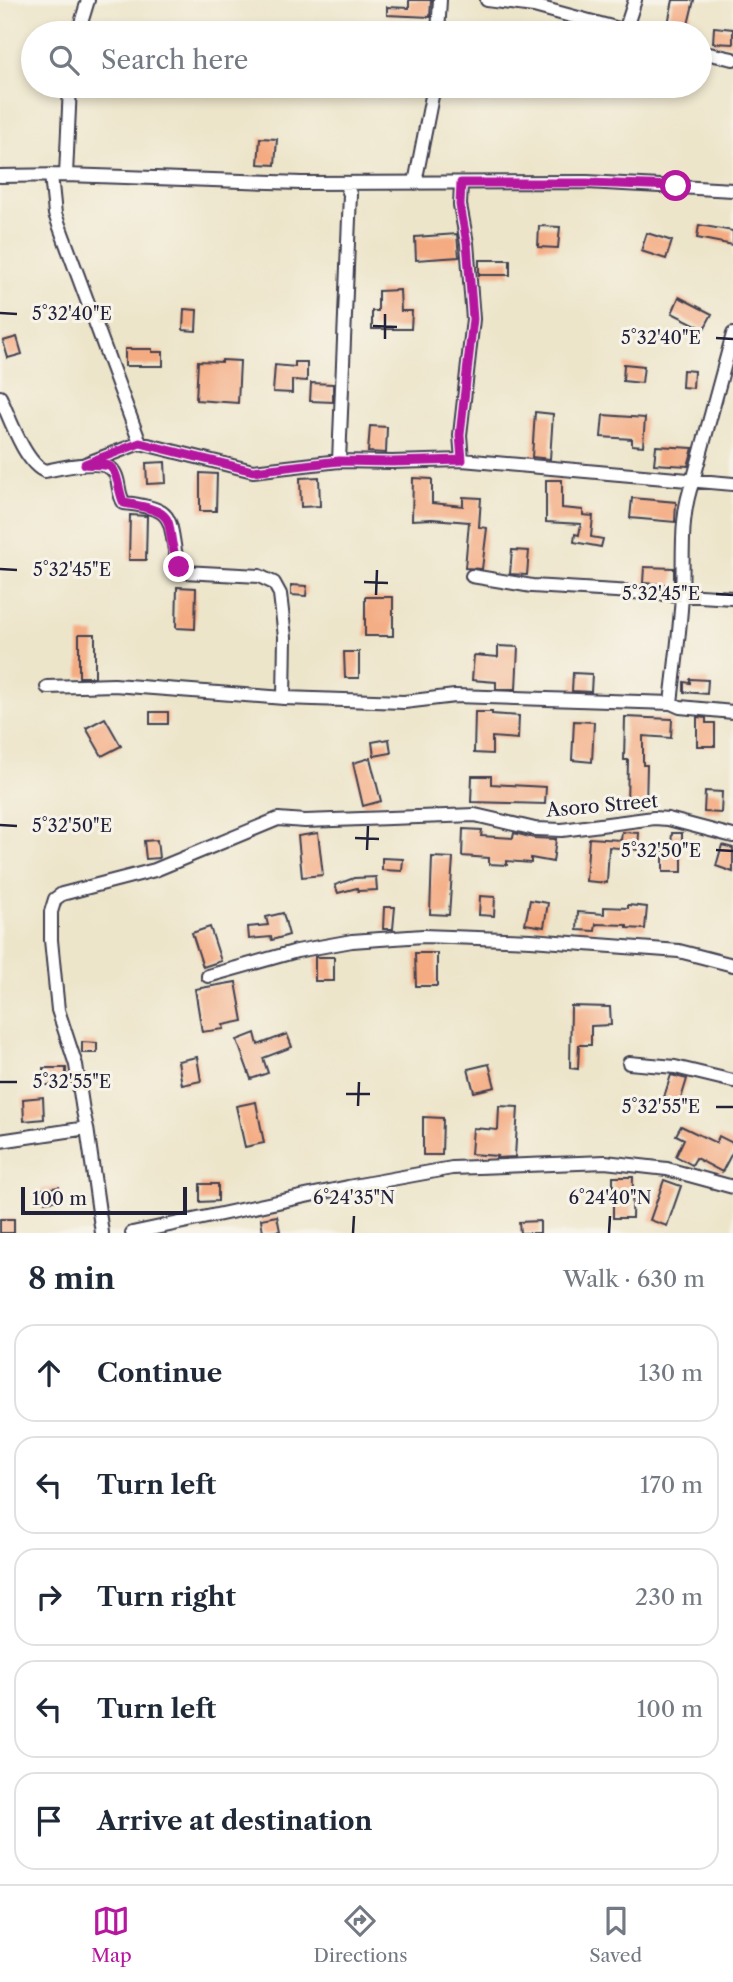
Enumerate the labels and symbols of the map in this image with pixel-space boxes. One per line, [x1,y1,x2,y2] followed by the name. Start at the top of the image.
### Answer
[660,170,691,201] route start
[32,303,112,325] text: 5°32'40"E
[621,327,701,349] text: 5°32'40"E
[163,551,194,582] route end
[33,559,111,581] text: 5°32'45"E
[622,583,700,605] text: 5°32'45"E
[544,789,659,822] street label: Asoro Street
[32,815,112,837] text: 5°32'50"E
[621,840,701,862] text: 5°32'50"E
[33,1071,111,1093] text: 5°32'55"E
[622,1096,700,1118] text: 5°32'55"E
[21,1184,187,1216] scale bar
[313,1187,395,1209] text: 6°24'35"N
[568,1187,652,1209] text: 6°24'40"N

